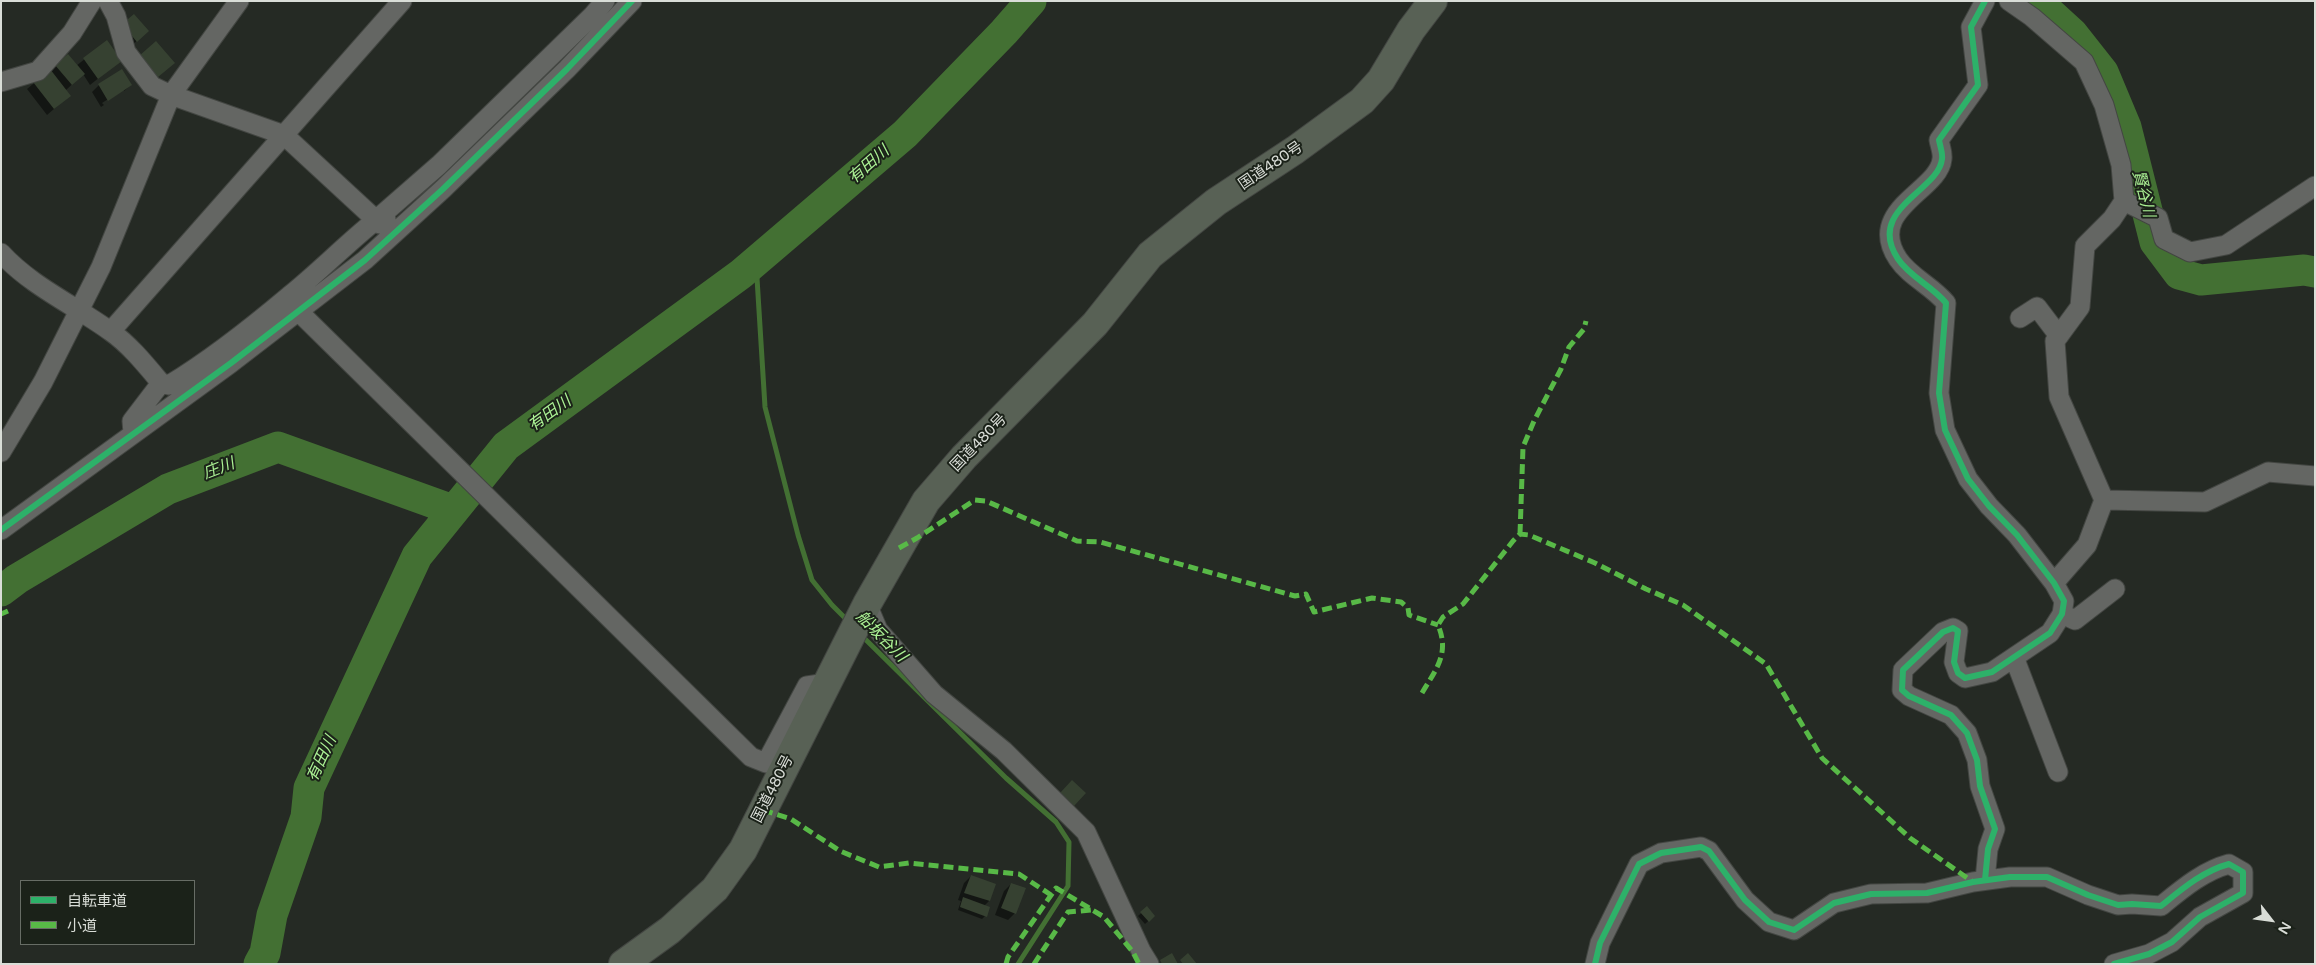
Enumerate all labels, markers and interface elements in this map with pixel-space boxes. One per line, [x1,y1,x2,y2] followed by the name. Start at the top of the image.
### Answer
[1236,138,1306,194] street label: 国道480号
[845,142,893,188] water label: 有田川
[2128,168,2158,220] water label: 賢谷川
[525,392,575,436] water label: 有田川
[947,410,1011,476] street label: 国道480号
[201,454,237,484] water label: 庄川
[852,608,910,666] water label: 船坂谷川
[303,733,341,785] water label: 有田川
[748,752,798,826] street label: 国道480号
[20,880,195,945] legend
[67,892,127,910] text: 自転車道
[2246,895,2296,945] north arrow
[67,917,97,935] text: 小道
[2274,919,2295,937] text: N

